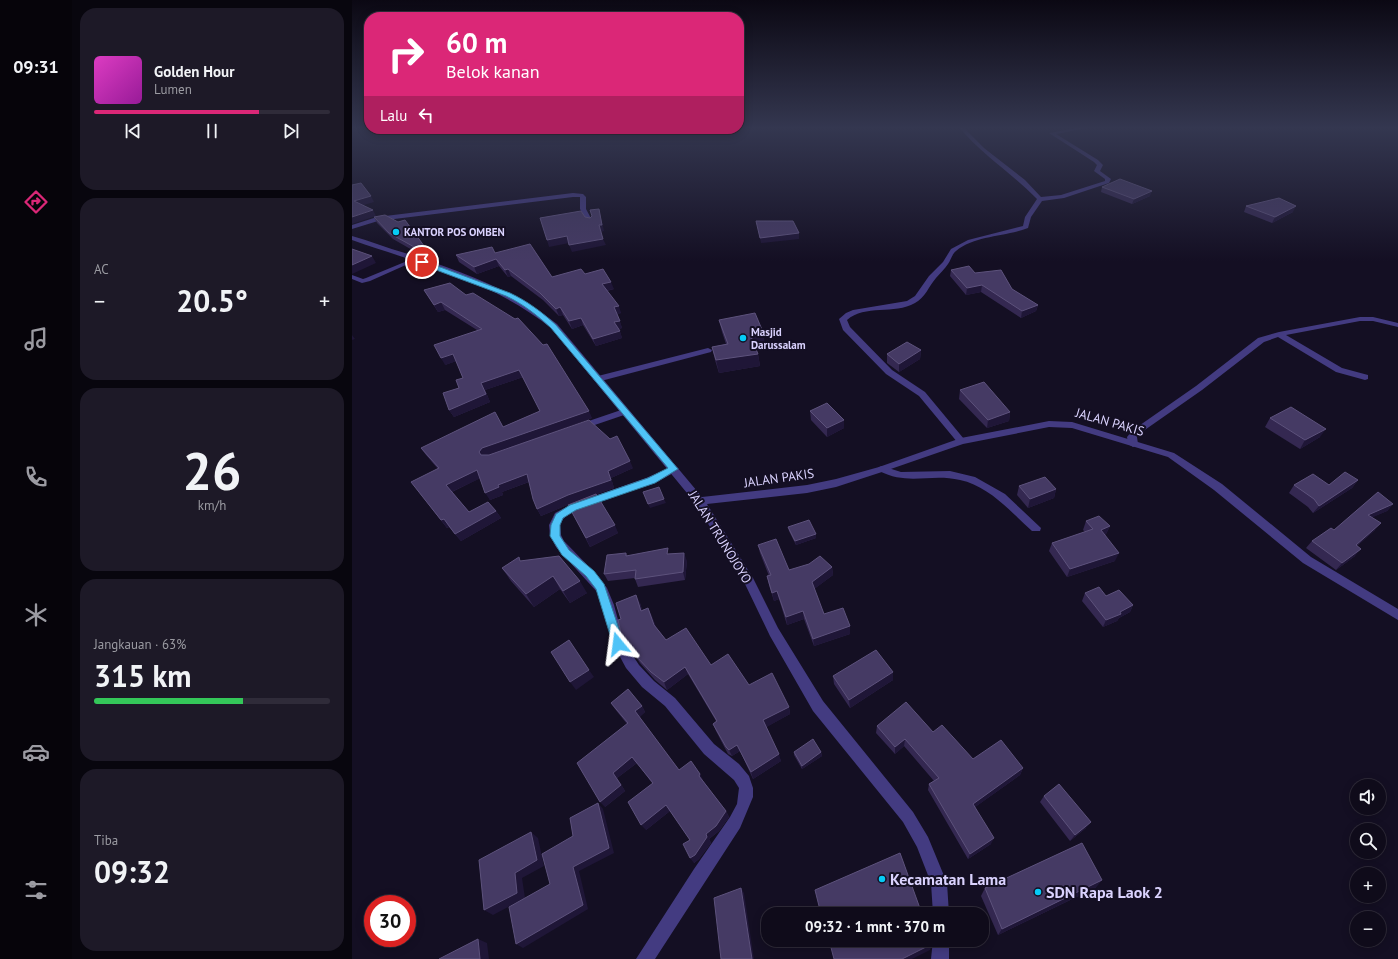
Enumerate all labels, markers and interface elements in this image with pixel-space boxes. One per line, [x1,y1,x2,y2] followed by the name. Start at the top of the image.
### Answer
[446,24,507,61] text: 60 m
[380,28,432,80] icon: right
[13,55,59,78] text: 09:31
[446,60,540,83] text: Belok kanan
[154,62,234,81] text: Golden Hour
[154,81,192,98] text: Lumen
[415,104,437,126] icon: left
[380,106,407,125] text: Lalu
[122,120,144,142] icon: previous
[201,120,223,142] icon: pause
[280,120,302,142] icon: next
[22,188,50,216] icon: directions
[404,225,505,239] place label: KANTOR POS OMBEN
[391,227,401,237] marker: KANTOR POS OMBEN
[405,245,439,279] pin
[411,251,433,273] icon: arrive
[94,261,109,278] text: AC
[176,281,248,320] text: 20.5°
[94,287,105,315] text: −
[319,287,330,315] text: +
[22,325,50,353] icon: music
[751,325,806,352] place label: Masjid Darussalam
[738,333,748,343] marker: Masjid Darussalam
[1073,404,1146,440] street label: JALAN PAKIS
[183,437,241,504] text: 26
[22,463,50,491] icon: phone
[742,465,815,491] street label: JALAN PAKIS
[684,487,755,587] street label: JALAN TRUNOJOYO
[198,497,226,514] text: km/h
[22,601,50,629] icon: climate
[597,623,639,665] position arrow
[94,636,186,653] text: Jangkauan · 63%
[94,656,192,695] text: 315 km
[22,738,50,766] icon: car
[1350,779,1386,947] map controls
[1350,779,1386,815] button: sound
[1350,823,1386,859] button: search
[94,832,118,849] text: Tiba
[94,852,170,891] text: 09:32
[1350,867,1386,903] button: +
[890,869,1006,889] place label: Kecamatan Lama
[877,874,887,884] marker: Kecamatan Lama
[22,876,50,904] icon: filters
[1046,882,1163,902] place label: SDN Rapa Laok 2
[1033,887,1043,897] marker: SDN Rapa Laok 2
[364,895,416,947] speed limit sign: 30
[1350,911,1386,947] button: −
[805,917,945,936] text: 09:32 · 1 mnt · 370 m

